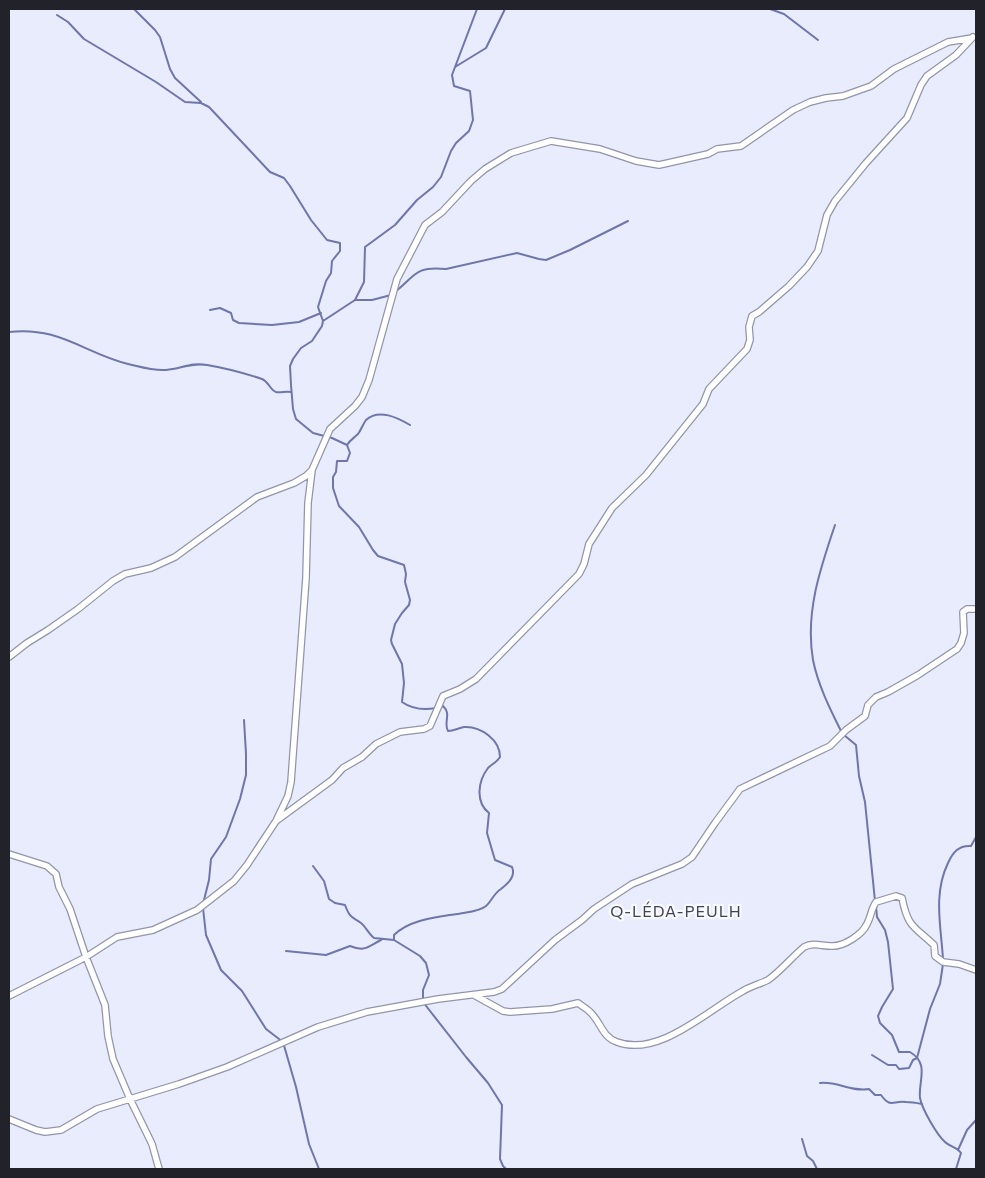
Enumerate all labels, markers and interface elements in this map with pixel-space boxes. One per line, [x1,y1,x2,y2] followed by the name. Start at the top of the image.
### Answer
[610,901,742,920] district label: Q-LÉDA-PEULH

